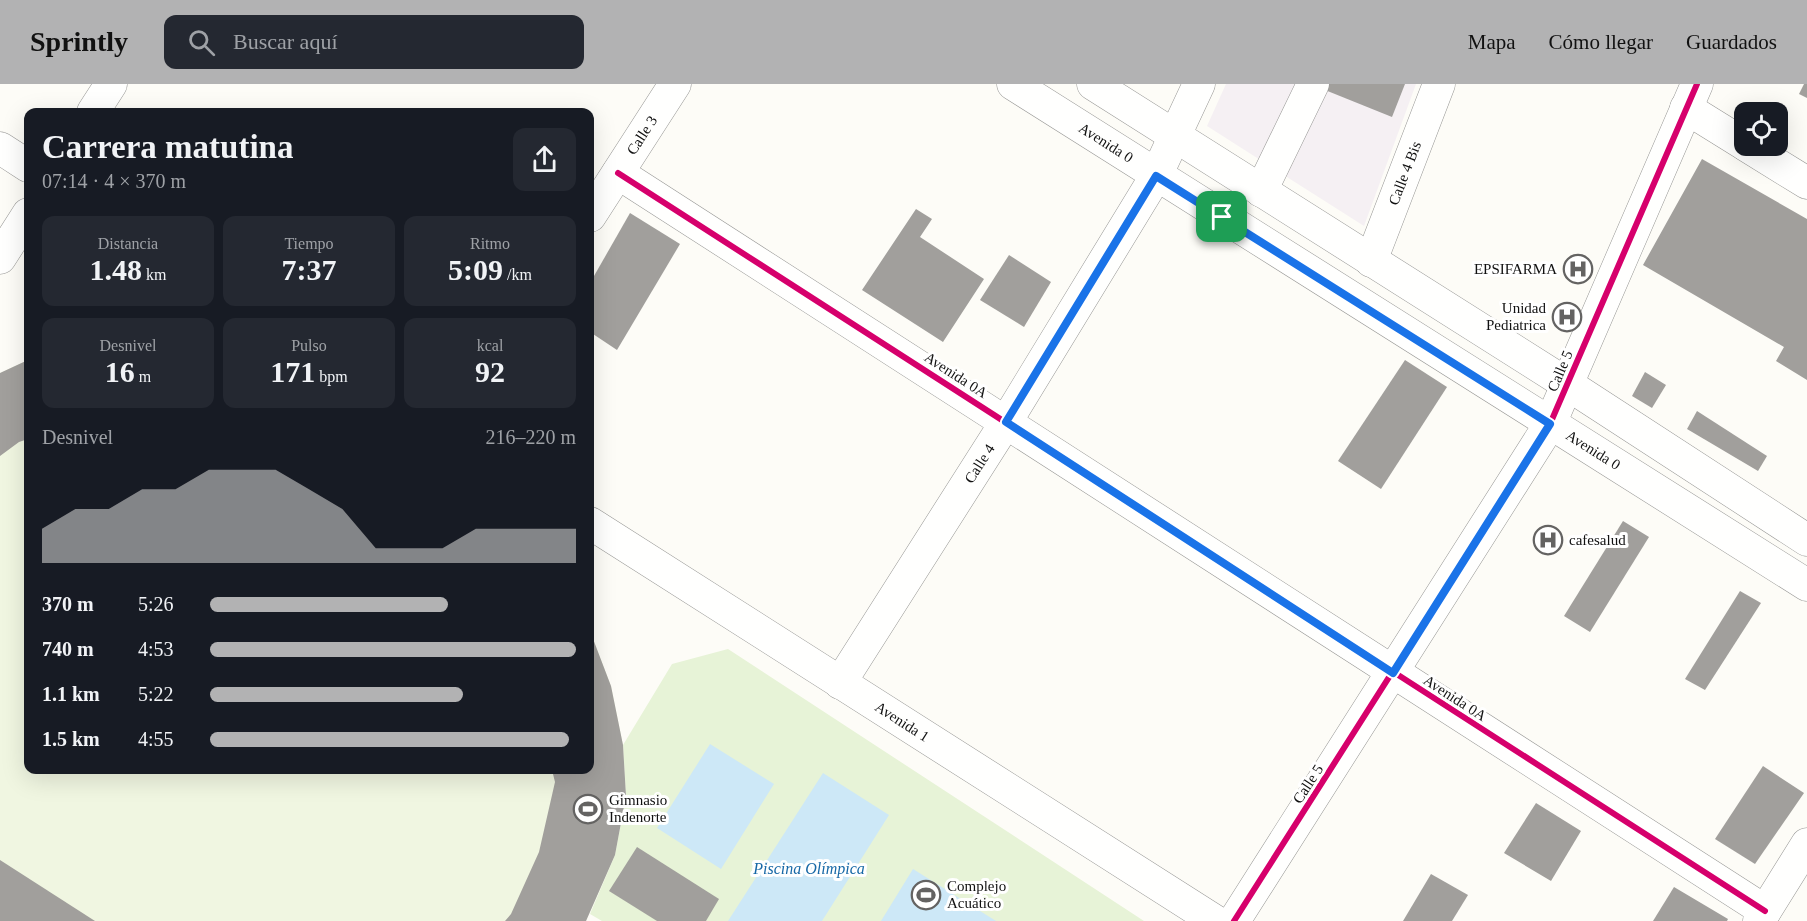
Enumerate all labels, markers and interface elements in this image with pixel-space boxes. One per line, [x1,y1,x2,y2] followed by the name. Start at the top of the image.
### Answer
[164,15,584,69] search box
[30,26,128,57] text: Sprintly
[185,26,218,59] icon: search
[233,29,338,54] text: Buscar aquí
[1468,30,1516,54] text: Mapa
[1549,30,1653,54] text: Cómo llegar
[1686,30,1777,54] text: Guardados
[1734,102,1788,156] map controls
[1734,102,1788,156] button: locate
[624,113,660,158] street label: Calle 3
[1076,120,1136,166] street label: Avenida 0
[513,128,576,191] button: share
[42,129,293,165] text: Carrera matutina
[1385,139,1424,207] street label: Calle 4 Bis
[42,170,186,192] text: 07:14 · 4 × 370 m
[1196,191,1247,242] pin
[1205,200,1238,233] icon: arrive
[98,235,158,252] text: Distancia
[284,235,334,252] text: Tiempo
[470,235,510,252] text: Ritmo
[90,253,142,286] text: 1.48
[282,253,337,286] text: 7:37
[448,253,503,286] text: 5:09
[1562,253,1594,285] hospital icon: EPSIFARMA
[1474,261,1557,277] place label: EPSIFARMA
[142,266,166,283] text: km
[503,266,532,283] text: /km
[1486,300,1546,333] place label: Unidad Pediatrica
[1551,301,1583,333] hospital icon: Unidad Pediatrica
[100,337,156,354] text: Desnivel
[291,337,327,354] text: Pulso
[477,337,503,354] text: kcal
[1544,348,1576,394] street label: Calle 5
[922,349,991,401] street label: Avenida 0A
[105,355,135,388] text: 16
[270,355,315,388] text: 171
[475,355,505,388] text: 92
[135,368,151,385] text: m
[315,368,348,385] text: bpm
[42,426,113,448] text: Desnivel
[485,426,576,448] text: 216–220 m
[1563,427,1623,473] street label: Avenida 0
[961,441,998,486] street label: Calle 4
[1532,524,1564,556] hospital icon: cafesalud
[1569,532,1626,548] place label: cafesalud
[42,593,94,615] text: 370 m
[138,593,174,615] text: 5:26
[42,638,94,660] text: 740 m
[138,638,174,660] text: 4:53
[1421,672,1490,724] street label: Avenida 0A
[42,683,100,705] text: 1.1 km
[138,683,174,705] text: 5:22
[872,699,932,745] street label: Avenida 1
[42,728,100,750] text: 1.5 km
[138,728,174,750] text: 4:55
[1290,762,1326,806] street label: Calle 5
[609,792,667,825] place label: Gimnasio Indenorte
[572,793,604,825] sports icon: Gimnasio Indenorte
[752,860,865,878] water label: Piscina Olímpica
[947,878,1006,911] place label: Complejo Acuático
[910,879,942,911] sports icon: Complejo Acuático

